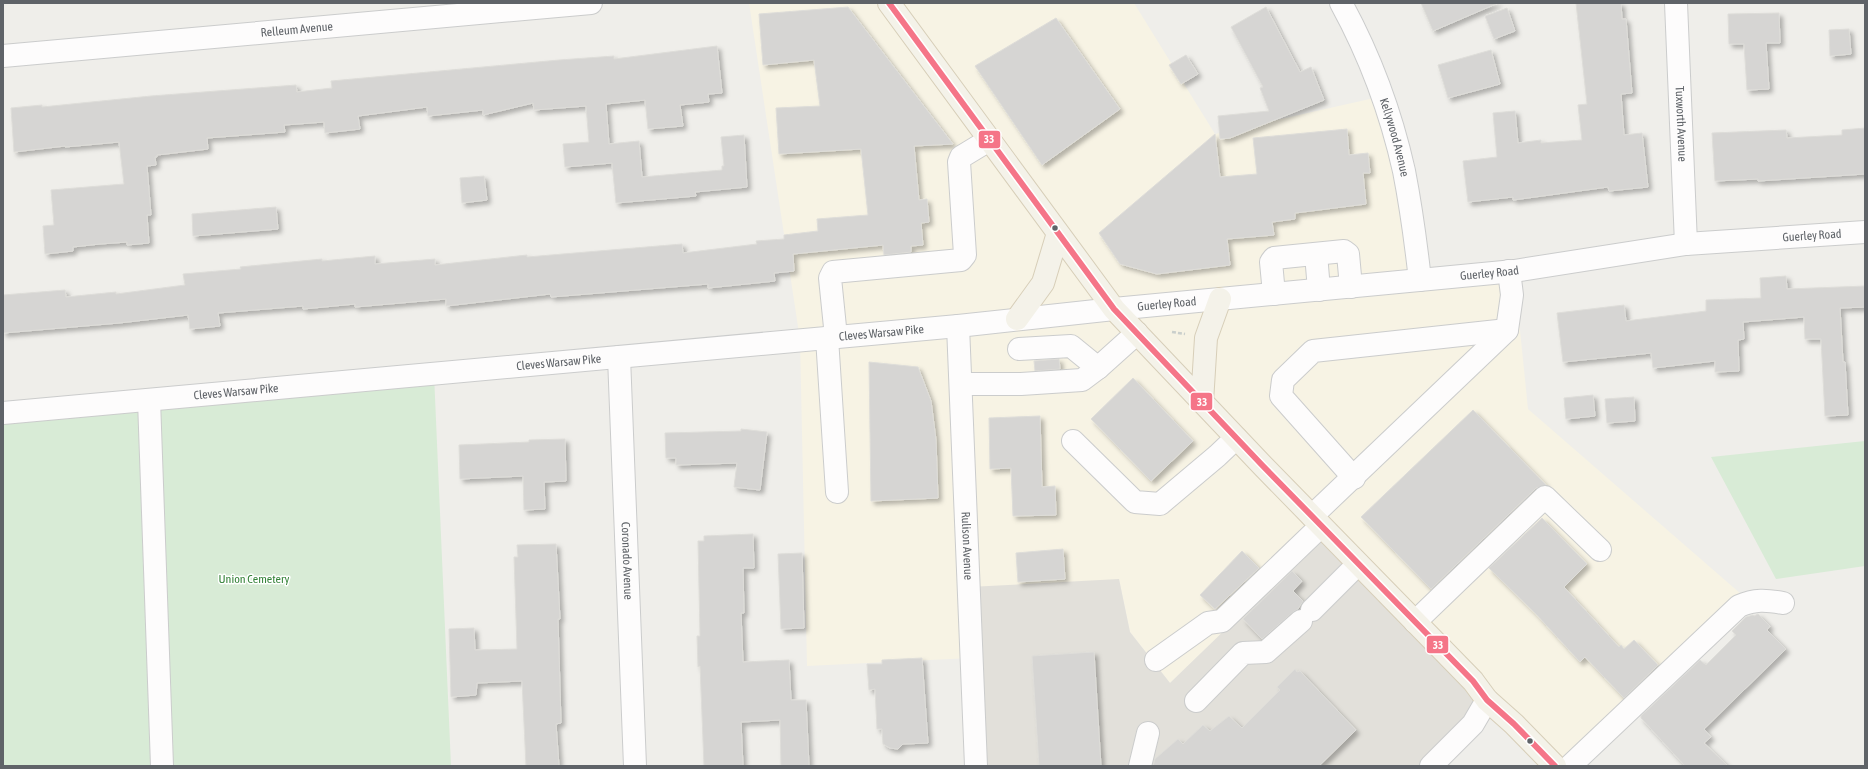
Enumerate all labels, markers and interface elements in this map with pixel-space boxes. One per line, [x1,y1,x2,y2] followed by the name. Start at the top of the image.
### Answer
[260,19,334,40] street label: Relleum Avenue
[1672,86,1690,162] street label: Tuxworth Avenue
[1377,96,1412,178] street label: Kellywood Avenue
[978,130,1001,149] line badge: 33
[984,133,994,145] text: 33
[1050,223,1060,233] unlabelled marker
[1782,227,1842,245] street label: Guerley Road
[1459,263,1520,283] street label: Guerley Road
[1137,294,1197,314] street label: Guerley Road
[838,322,924,344] street label: Cleves Warsaw Pike
[516,352,602,373] street label: Cleves Warsaw Pike
[193,381,279,403] street label: Cleves Warsaw Pike
[1190,392,1213,411] line badge: 33
[1197,396,1207,408] text: 33
[959,511,975,580] street label: Rulison Avenue
[618,522,635,600] street label: Coronado Avenue
[219,572,290,586] park label: Union Cemetery
[1426,635,1449,654] line badge: 33
[1433,639,1443,651] text: 33
[1525,736,1535,746] unlabelled marker

